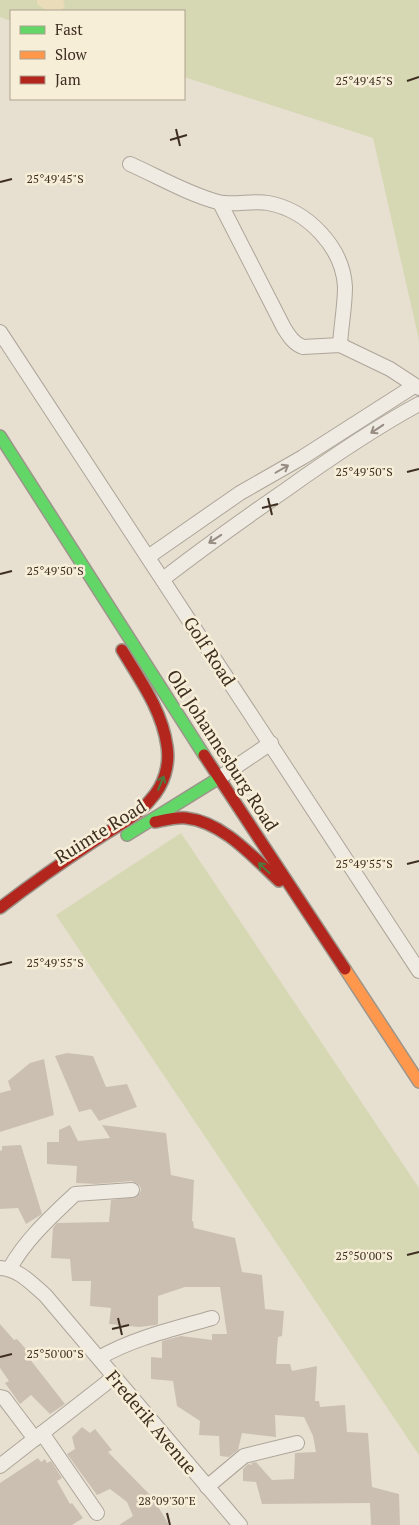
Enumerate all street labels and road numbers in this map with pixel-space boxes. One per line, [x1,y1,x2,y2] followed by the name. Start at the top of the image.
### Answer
[179,612,241,690] street label: Golf Road
[162,665,284,835] street label: Old Johannesburg Road
[50,794,150,868] street label: Ruimte Road
[101,1365,203,1479] street label: Frederik Avenue

